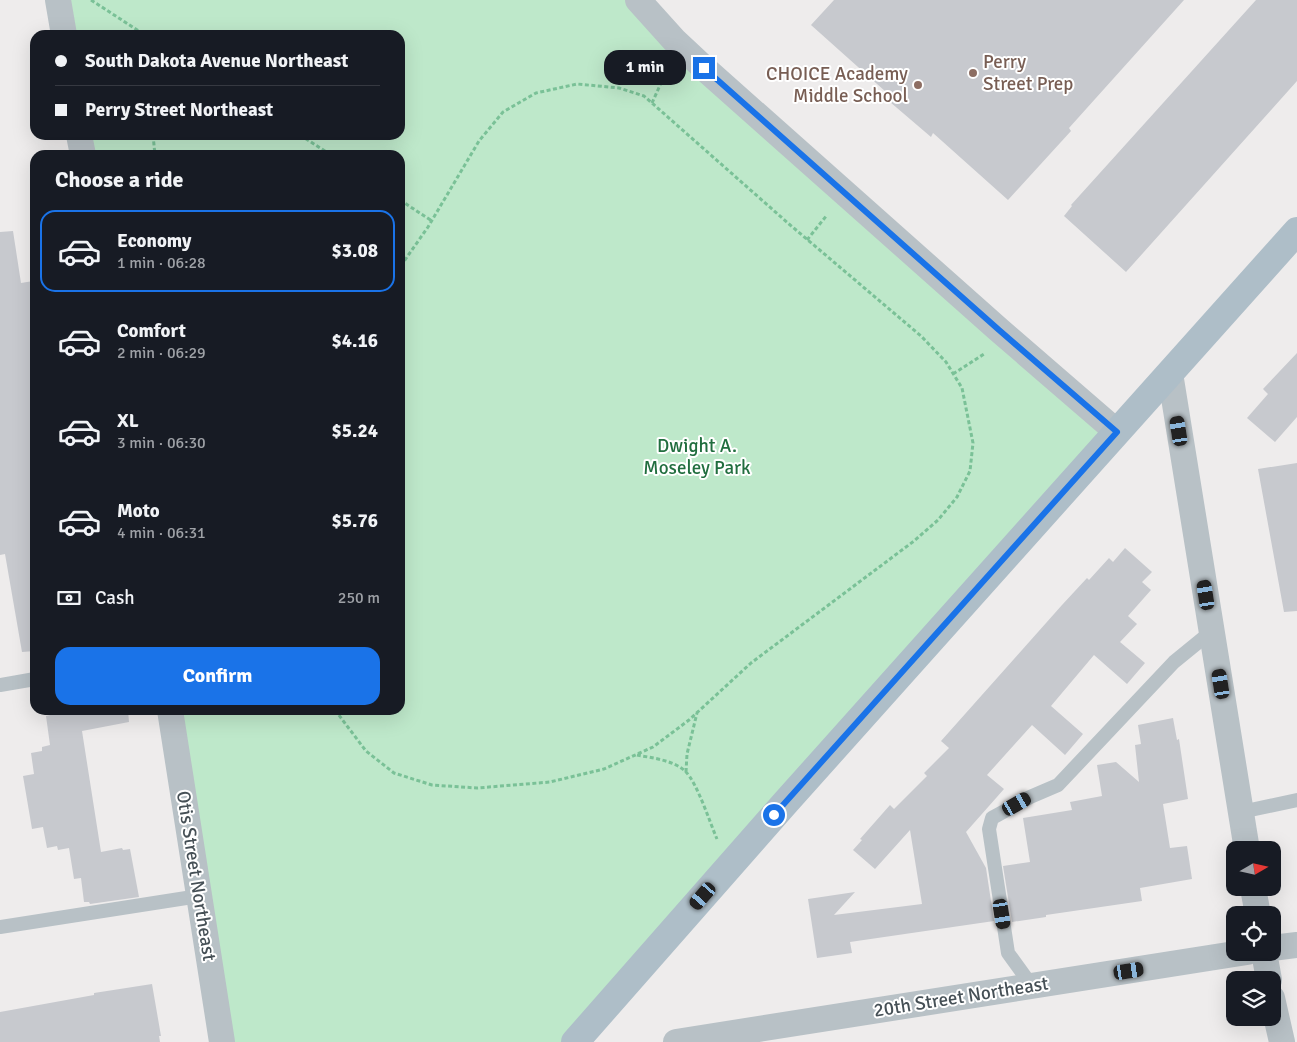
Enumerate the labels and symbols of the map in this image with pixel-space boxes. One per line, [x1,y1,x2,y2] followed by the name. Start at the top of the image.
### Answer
[604,50,686,86] callout: 1 min
[983,50,1073,96] place label: Perry Street Prep
[693,57,715,79] route end
[766,62,908,108] place label: CHOICE Academy Middle School
[967,67,979,79] marker: Perry Street Prep
[912,79,924,91] marker: CHOICE Academy Middle School
[1169,415,1188,447] car
[643,434,751,480] park label: Dwight A. Moseley Park
[1196,579,1215,611] car
[1211,668,1230,700] car
[171,789,221,963] street label: Otis Street Northeast
[1000,790,1033,818] car
[763,804,785,826] route start
[1226,841,1281,896] north arrow
[687,880,718,912] car
[992,898,1011,930] car
[1113,961,1144,981] car
[872,971,1050,1023] street label: 20th Street Northeast

